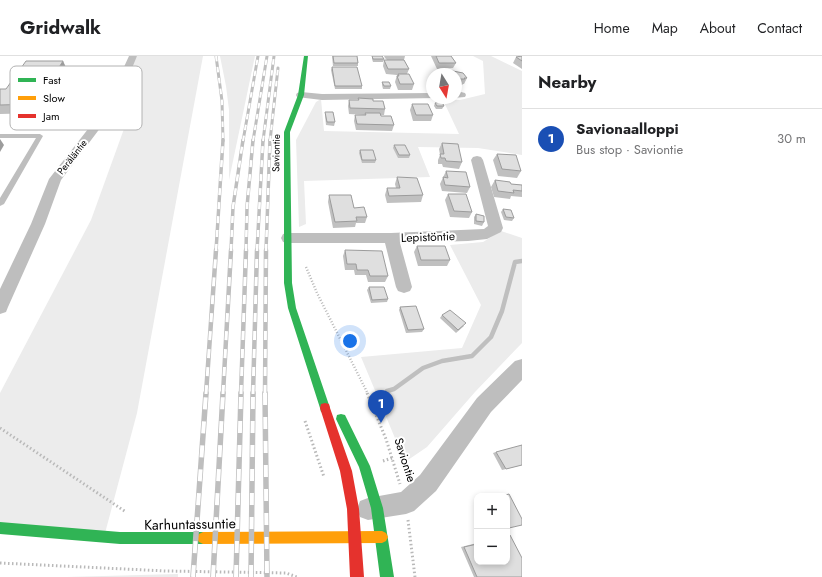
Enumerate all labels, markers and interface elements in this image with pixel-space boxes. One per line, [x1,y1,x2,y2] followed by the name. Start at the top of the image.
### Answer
[20,14,101,41] text: Gridwalk
[594,18,630,38] text: Home
[652,18,678,38] text: Map
[700,18,735,38] text: About
[757,18,802,38] text: Contact
[10,66,142,130] legend
[426,68,462,104] north arrow
[538,70,596,94] text: Nearby
[43,72,61,88] text: Fast
[43,90,65,106] text: Slow
[41,108,60,124] text: Jam
[576,118,679,140] text: Savionaalloppi
[548,129,554,148] text: 1
[777,129,806,148] text: 30 m
[268,134,284,172] street label: Saviontie
[53,136,91,178] street label: Peräläntie
[576,140,683,159] text: Bus stop · Saviontie
[401,227,455,247] street label: Lepistöntie
[340,331,360,351] your location
[368,390,394,423] pin: 1
[389,435,421,485] street label: Saviontie
[474,493,510,565] map controls
[474,493,510,529] button: +
[144,513,236,535] street label: Karhuntassuntie
[474,529,510,565] button: −

